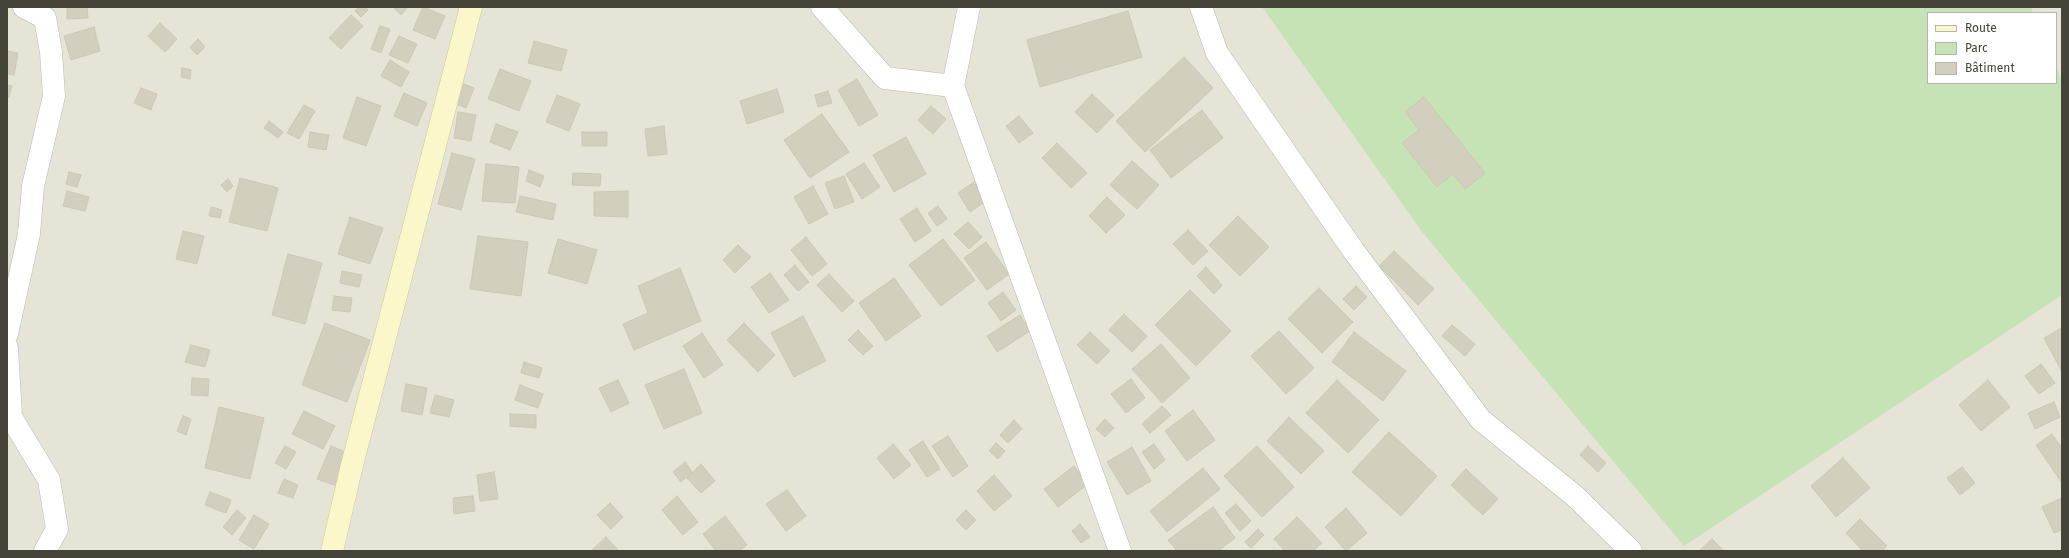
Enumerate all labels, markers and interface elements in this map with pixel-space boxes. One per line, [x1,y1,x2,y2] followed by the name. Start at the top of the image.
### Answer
[1927,12,2057,84] legend
[1965,21,1997,35] text: Route
[1965,41,1988,55] text: Parc
[1965,61,2015,75] text: Bâtiment

